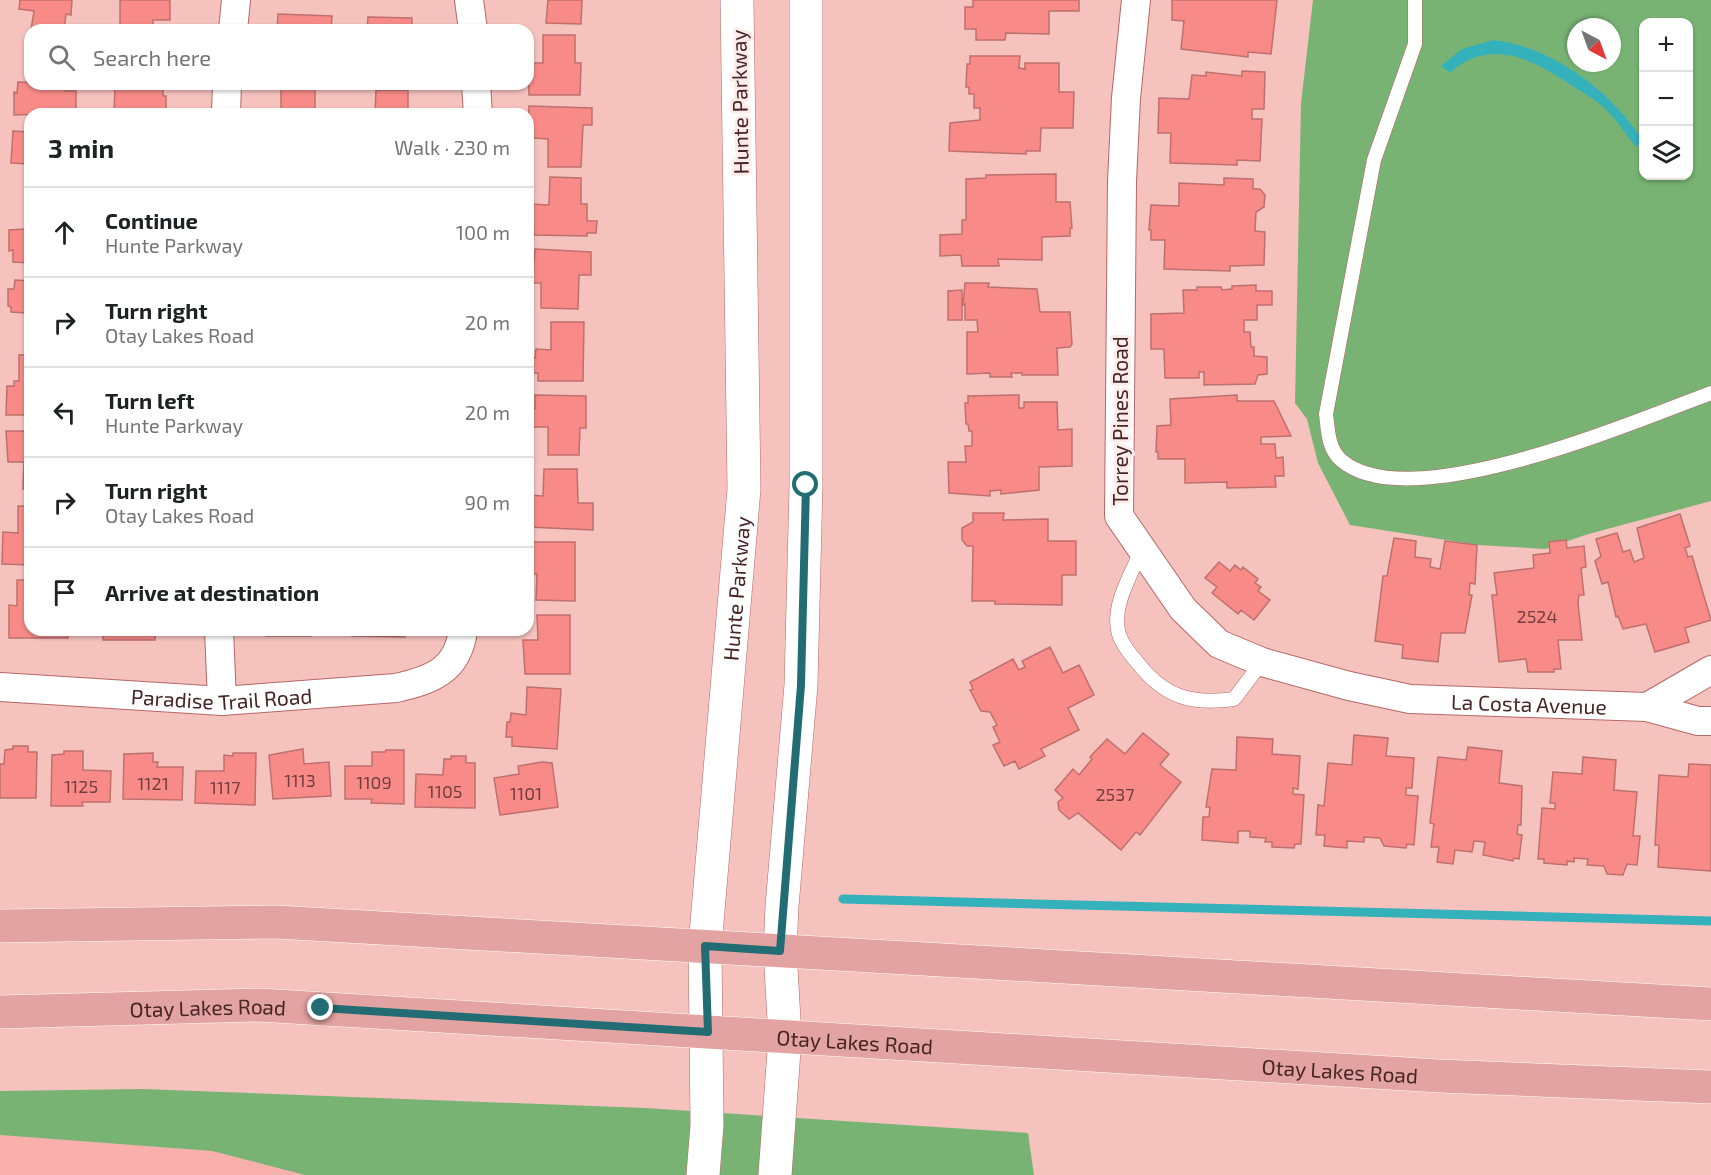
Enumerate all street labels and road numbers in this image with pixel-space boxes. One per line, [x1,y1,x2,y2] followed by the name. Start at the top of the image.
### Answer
[725,29,753,175] street label: Hunte Parkway
[1107,336,1132,506] street label: Torrey Pines Road
[717,515,754,662] street label: Hunte Parkway
[130,682,313,714] street label: Paradise Trail Road
[1451,688,1607,718] street label: La Costa Avenue
[129,992,287,1021] street label: Otay Lakes Road
[776,1024,934,1058] street label: Otay Lakes Road
[1261,1053,1419,1087] street label: Otay Lakes Road

